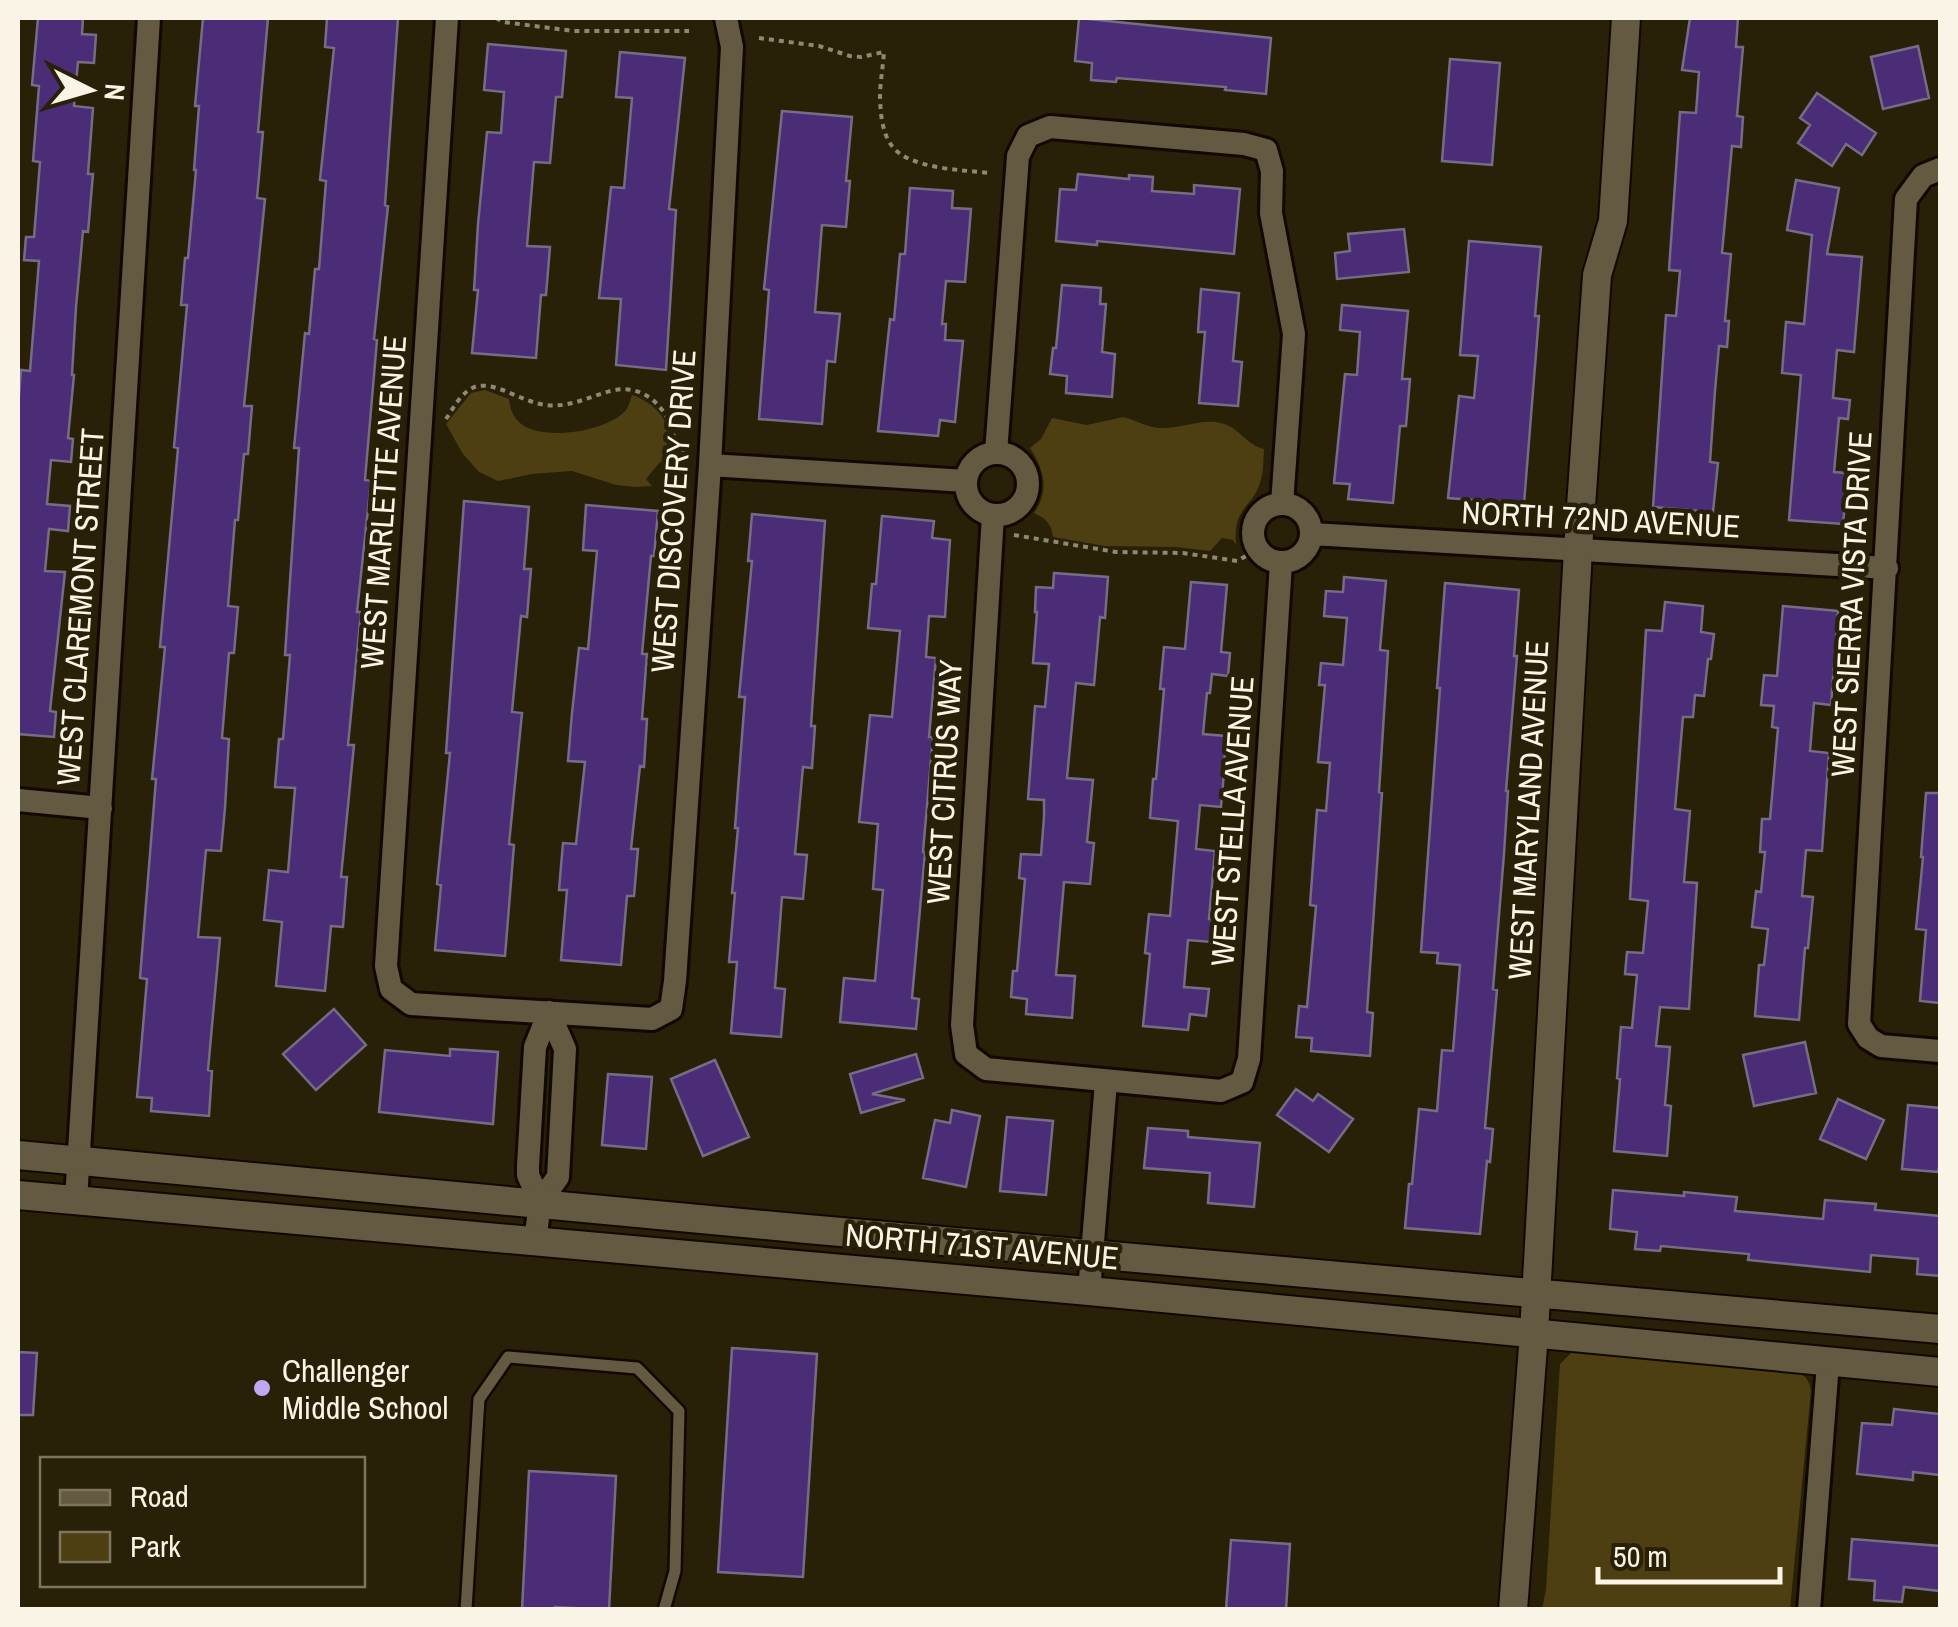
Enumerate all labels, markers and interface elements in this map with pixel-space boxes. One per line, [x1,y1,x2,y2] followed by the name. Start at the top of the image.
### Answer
[40,40,140,140] north arrow
[95,82,135,102] text: N
[350,334,416,670] street label: WEST MARLETTE AVENUE
[640,348,706,674] street label: WEST DISCOVERY DRIVE
[46,427,114,787] street label: WEST CLAREMONT STREET
[1820,430,1882,778] street label: WEST SIERRA VISTA DRIVE
[1461,490,1741,548] street label: NORTH 72ND AVENUE
[1498,639,1558,981] street label: WEST MARYLAND AVENUE
[916,658,972,905] street label: WEST CITRUS WAY
[1200,674,1264,968] street label: WEST STELLA AVENUE
[844,1213,1120,1279] street label: NORTH 71ST AVENUE
[282,1349,448,1429] place label: Challenger Middle School
[251,1377,273,1399] marker: Challenger Middle School
[40,1457,365,1587] legend
[130,1476,189,1516] text: Road
[1598,1522,1780,1584] scale bar
[130,1526,181,1566] text: Park
[1613,1536,1668,1576] text: 50 m

